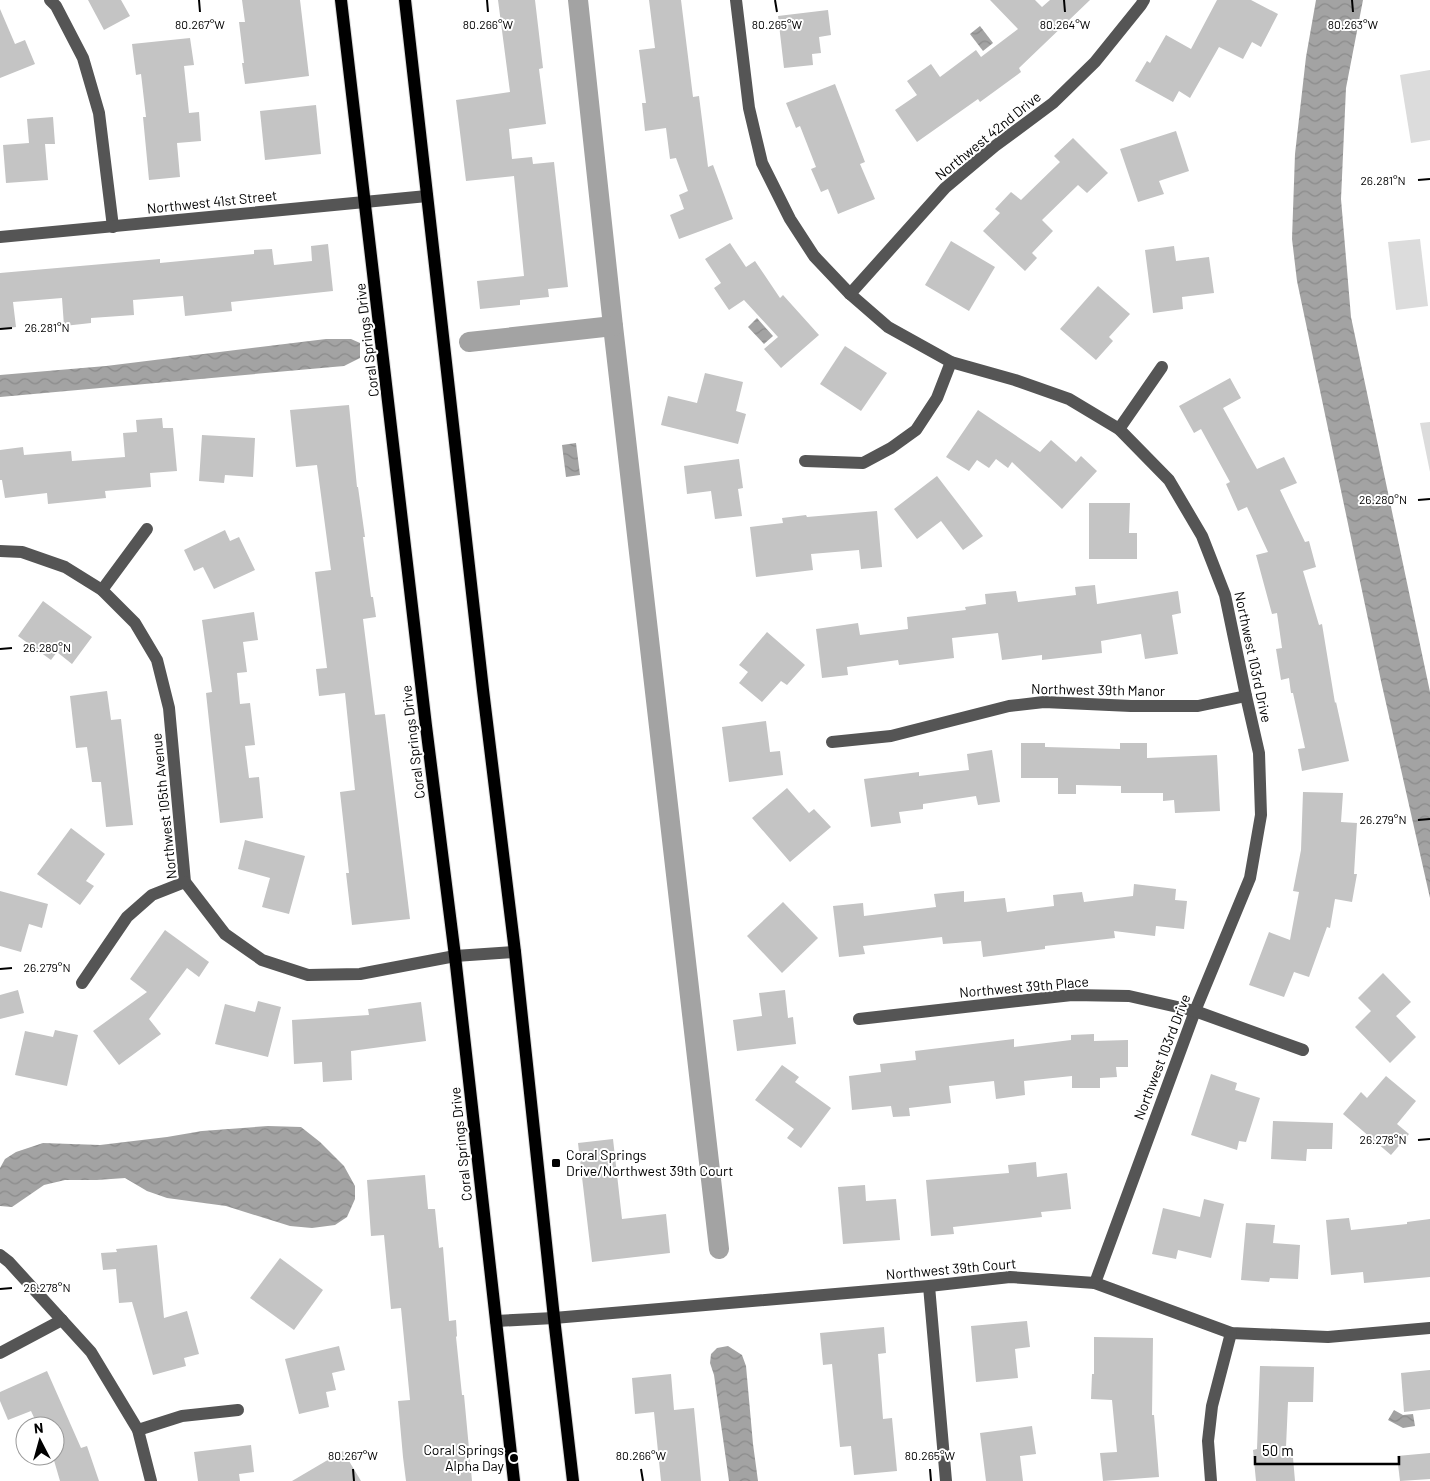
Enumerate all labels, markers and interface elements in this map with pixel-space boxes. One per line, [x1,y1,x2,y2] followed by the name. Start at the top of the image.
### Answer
[175,17,225,31] text: 80.267°W
[463,17,514,31] text: 80.266°W
[752,17,803,31] text: 80.265°W
[1040,17,1091,31] text: 80.264°W
[1328,17,1379,31] text: 80.263°W
[931,88,1044,183] street label: Northwest 42nd Drive
[1360,173,1406,187] text: 26.281°N
[146,186,278,217] street label: Northwest 41st Street
[351,282,382,398] street label: Coral Springs Drive
[24,320,70,334] text: 26.281°N
[1359,492,1407,506] text: 26.280°N
[1231,590,1276,724] street label: Northwest 103rd Drive
[23,640,71,654] text: 26.280°N
[1031,680,1165,699] street label: Northwest 39th Manor
[397,684,428,800] street label: Coral Springs Drive
[147,732,180,880] street label: Northwest 105th Avenue
[1360,812,1407,826] text: 26.279°N
[24,960,71,974] text: 26.279°N
[958,972,1089,1001] street label: Northwest 39th Place
[1130,992,1193,1122] street label: Northwest 103rd Drive
[446,1086,475,1202] street label: Coral Springs Drive
[1360,1132,1407,1146] text: 26.278°N
[566,1146,733,1179] place label: Coral Springs Drive/Northwest 39th Court
[550,1157,562,1169] marker: Coral Springs Drive/Northwest 39th Court
[885,1254,1017,1283] street label: Northwest 39th Court
[24,1280,71,1294] text: 26.278°N
[15,1416,65,1466] north arrow
[33,1419,44,1437] text: N
[1255,1434,1399,1466] scale bar
[423,1441,505,1474] place label: Coral Springs Alpha Day
[1262,1441,1294,1459] text: 50 m
[328,1448,378,1462] text: 80.267°W
[616,1448,667,1462] text: 80.266°W
[905,1448,956,1462] text: 80.265°W
[508,1452,520,1464] marker: Coral Springs Alpha Day

